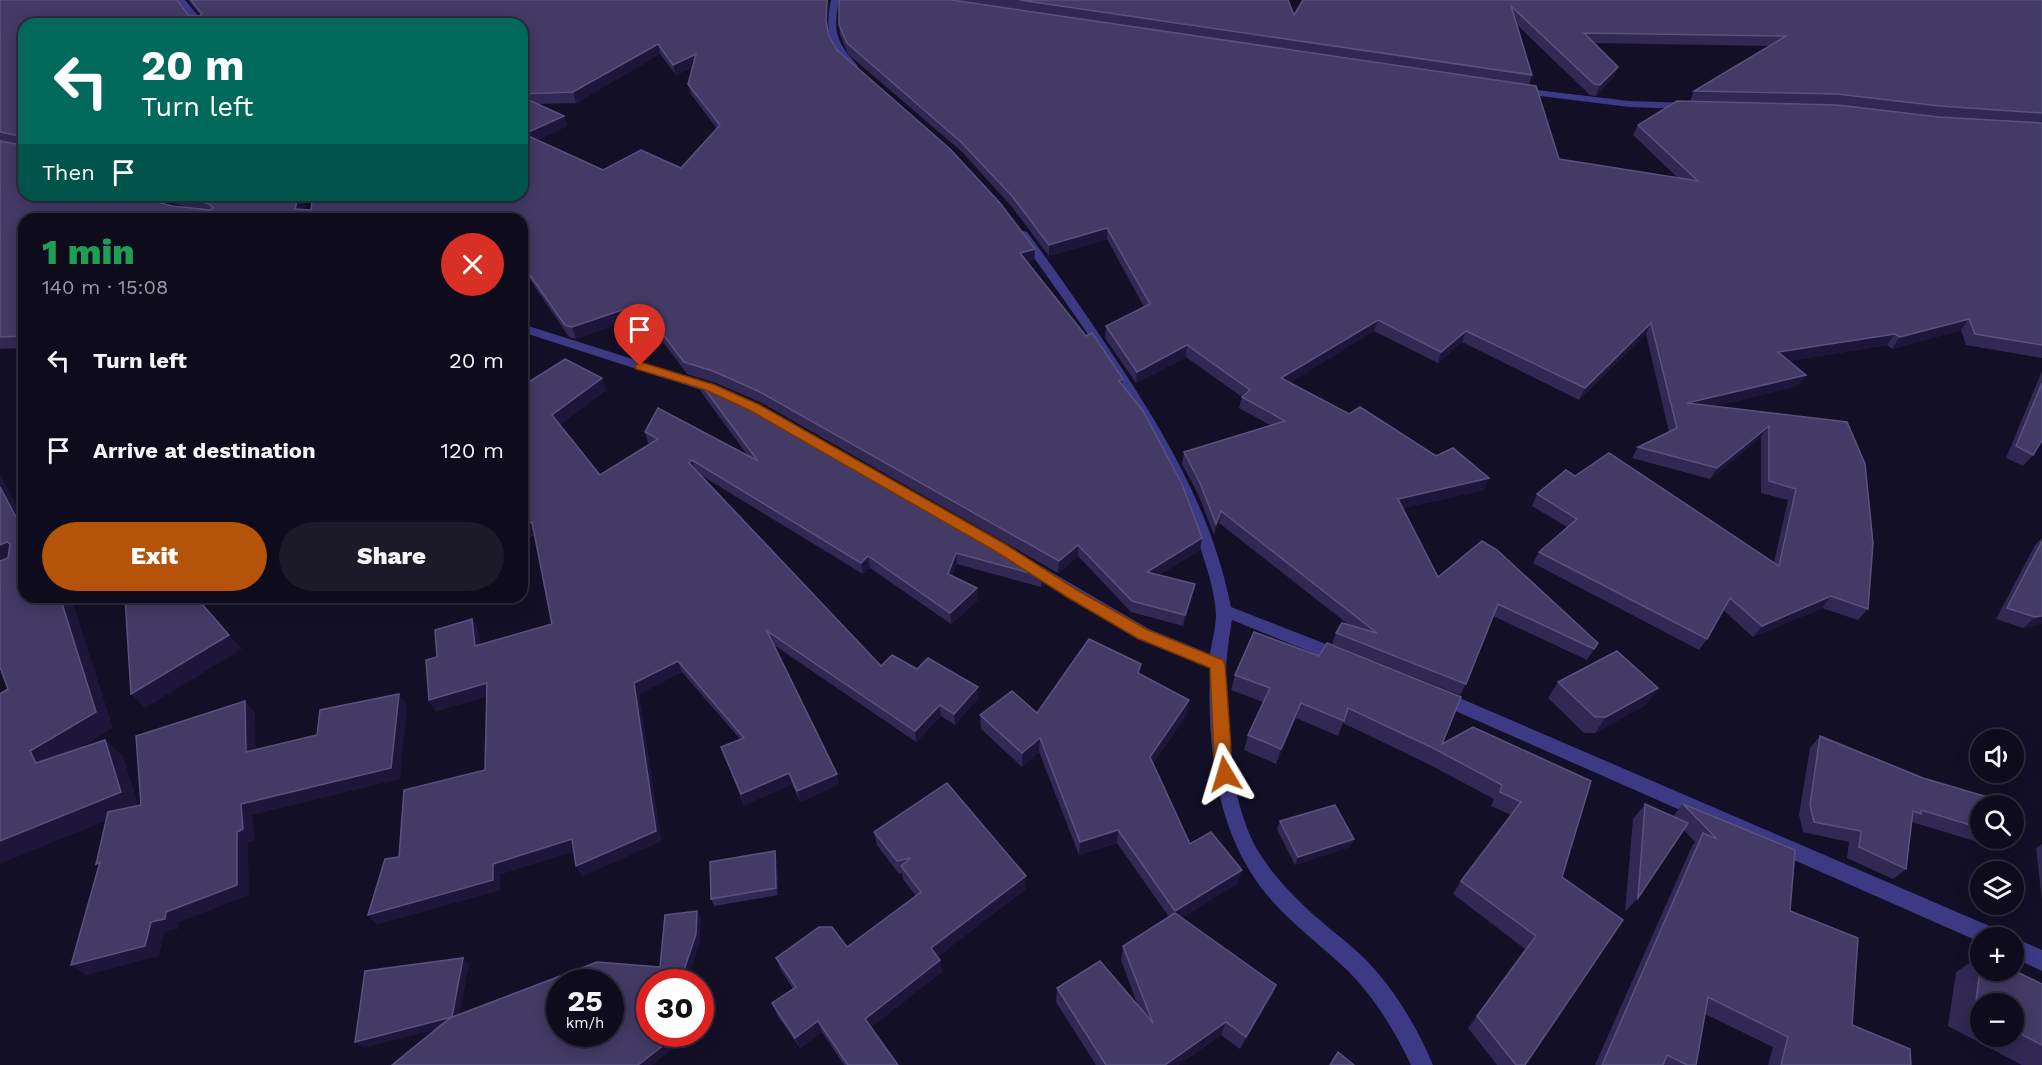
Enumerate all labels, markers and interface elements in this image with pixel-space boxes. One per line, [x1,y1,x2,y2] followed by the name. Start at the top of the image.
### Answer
[141,41,245,90] text: 20 m
[42,42,120,120] icon: left
[141,91,253,123] text: Turn left
[107,156,140,189] icon: arrive
[42,160,95,185] text: Then
[42,231,135,273] text: 1 min
[441,233,504,296] button: close
[42,275,168,299] text: 140 m · 15:08
[614,304,665,366] pin
[623,313,656,346] icon: arrive
[42,344,75,377] icon: left
[93,348,187,373] text: Turn left
[449,348,504,373] text: 20 m
[42,434,75,467] icon: arrive
[93,438,316,463] text: Arrive at destination
[440,438,504,463] text: 120 m
[42,522,267,591] button: Exit
[279,522,504,591] button: Share
[1970,729,2024,1047] map controls
[1970,729,2024,783] button: sound
[1193,742,1257,806] position arrow
[1970,795,2024,849] button: search
[1970,861,2024,915] button: layers
[1970,927,2024,981] button: +
[636,969,714,1047] speed limit sign: 30
[567,983,603,1018] text: 25
[1970,993,2024,1047] button: −
[566,1014,604,1032] text: km/h

